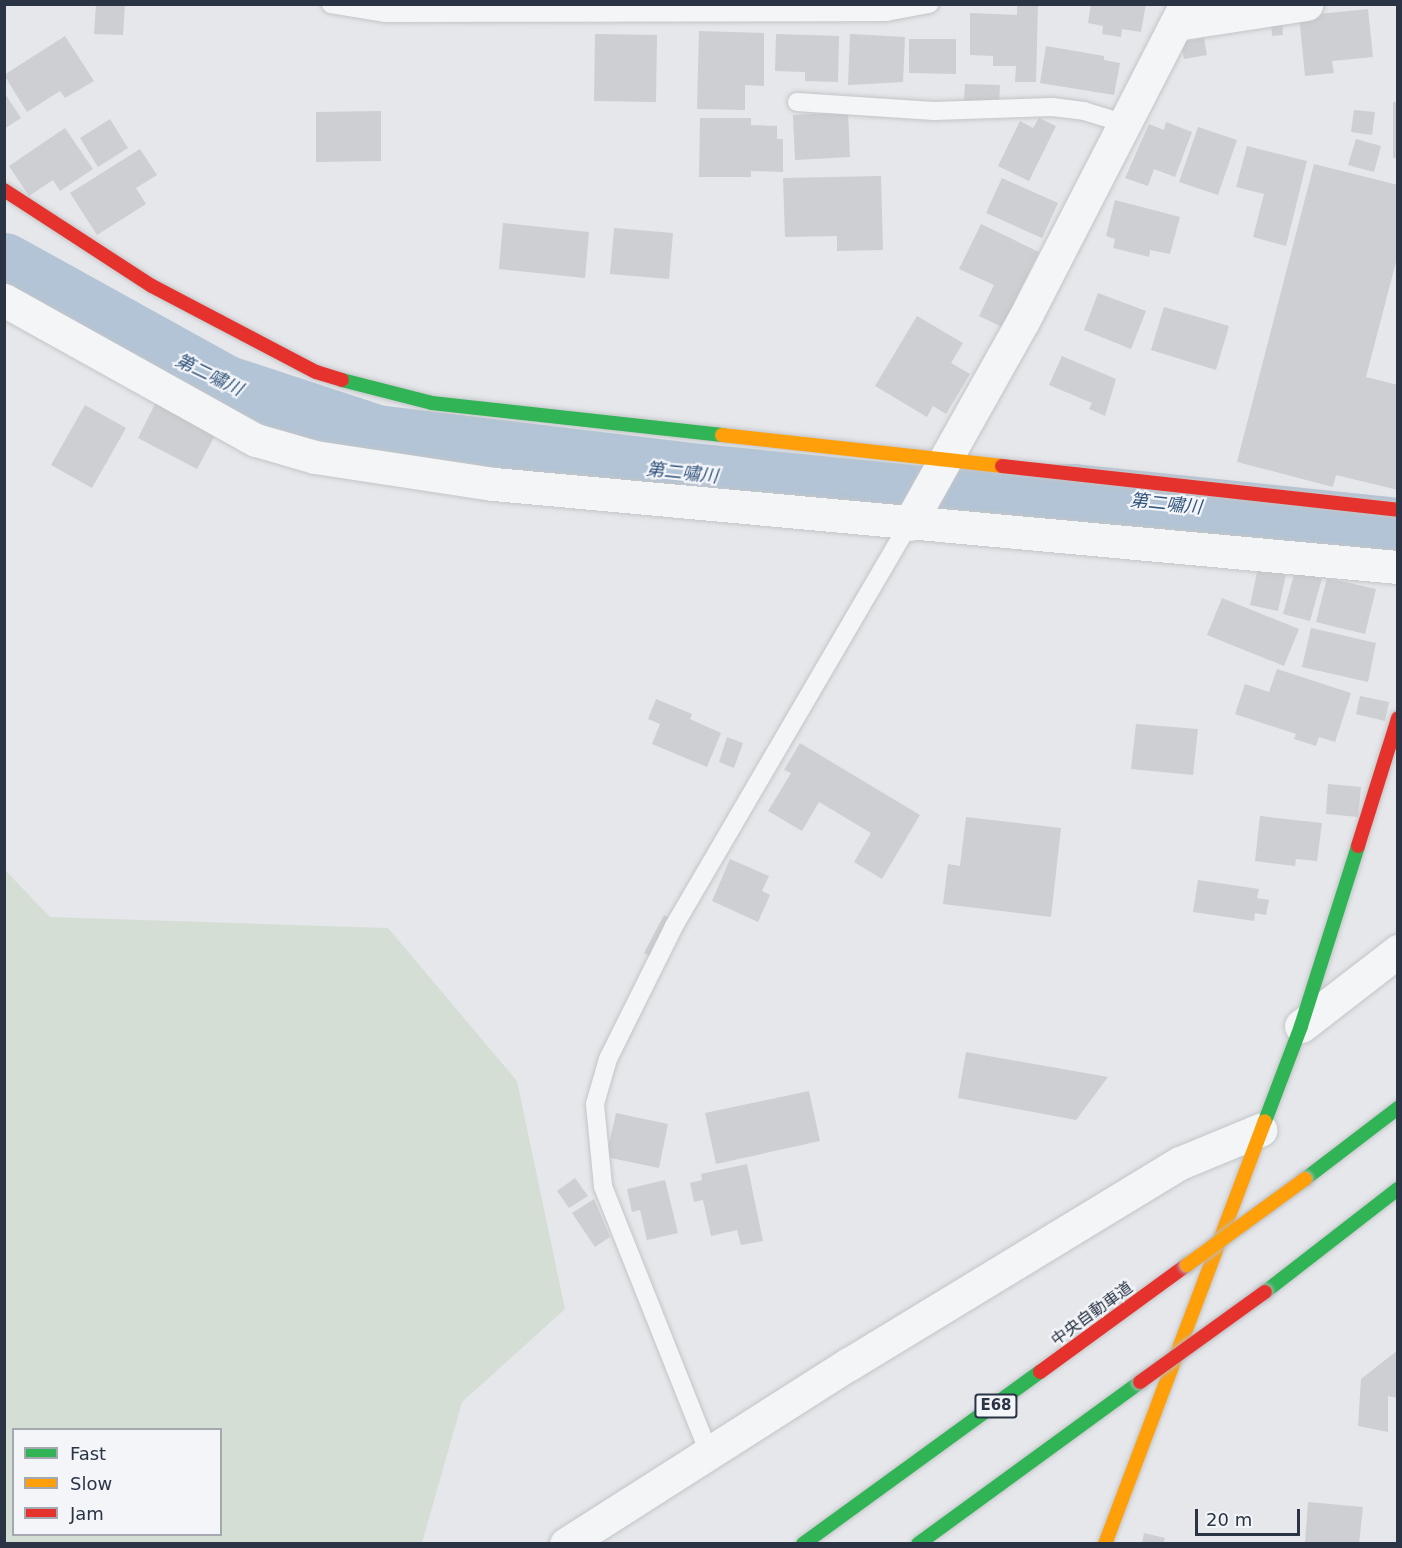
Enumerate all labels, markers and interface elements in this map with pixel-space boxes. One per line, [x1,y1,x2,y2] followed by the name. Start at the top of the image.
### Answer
[172,350,246,400] water label: 第二嘯川
[645,458,719,488] water label: 第二嘯川
[1129,489,1203,519] water label: 第二嘯川
[1048,1278,1136,1350] street label: 中央自動車道
[974,1394,1018,1418] road number: E68
[12,1428,222,1536] legend
[70,1443,106,1464] text: Fast
[70,1473,112,1494] text: Slow
[1198,1497,1303,1535] scale bar
[70,1503,104,1524] text: Jam
[1206,1509,1252,1530] text: 20 m

